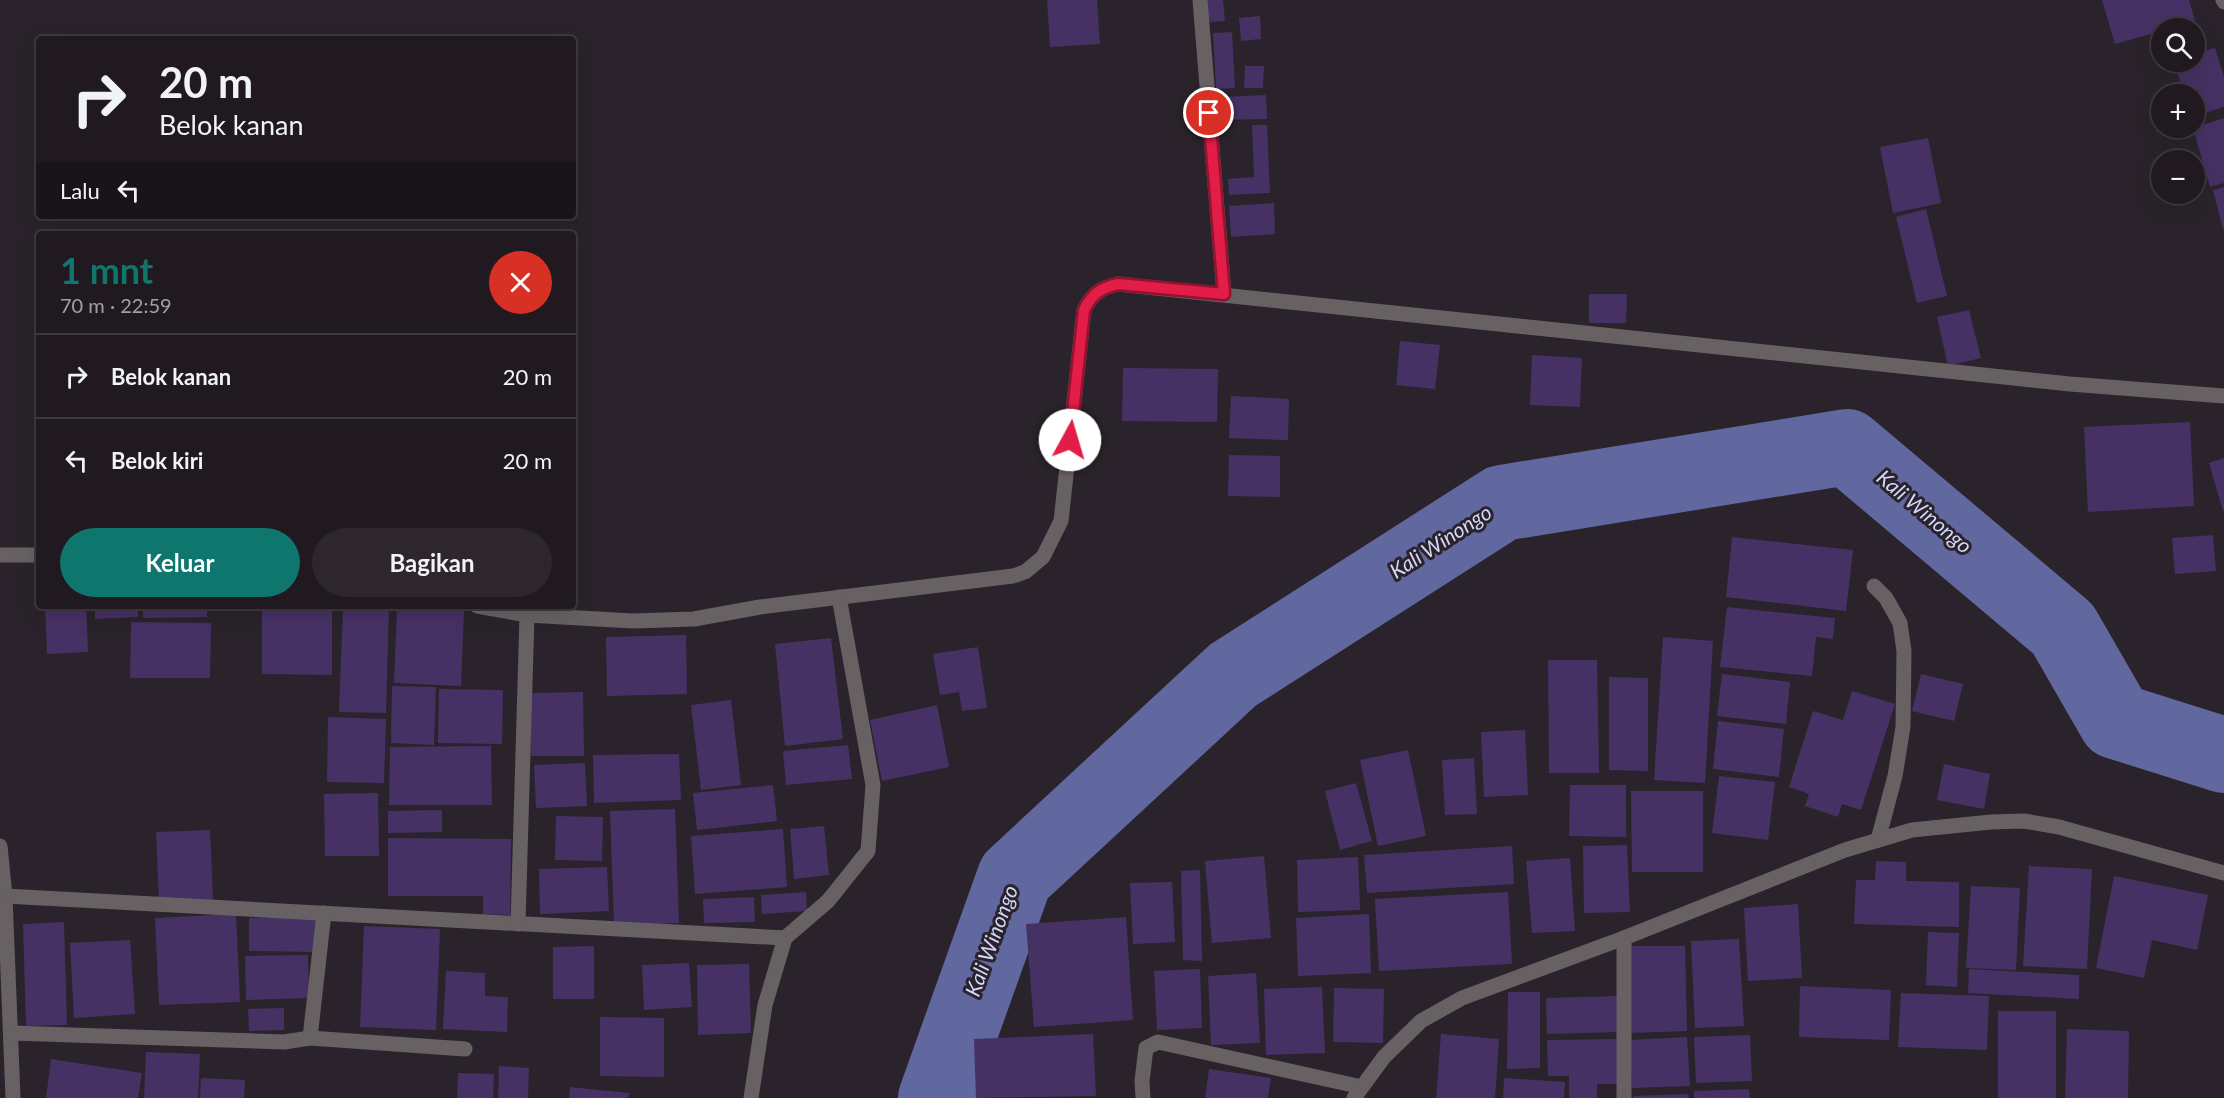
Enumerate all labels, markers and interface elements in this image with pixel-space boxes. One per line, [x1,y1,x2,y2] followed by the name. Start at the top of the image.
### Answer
[2151,18,2205,204] map controls
[2151,18,2205,72] button: search
[159,57,253,107] text: 20 m
[60,60,138,138] icon: right
[2151,84,2205,138] button: +
[1183,87,1234,138] pin
[1192,96,1225,129] icon: arrive
[159,108,304,141] text: Belok kanan
[2151,150,2205,204] button: −
[112,174,145,207] icon: left
[60,177,100,204] text: Lalu
[60,248,153,292] text: 1 mnt
[489,251,552,314] button: close
[60,293,172,317] text: 70 m · 22:59
[60,360,93,393] icon: right
[111,363,231,390] text: Belok kanan
[503,363,552,390] text: 20 m
[1038,408,1102,472] position arrow
[60,444,93,477] icon: left
[111,447,203,474] text: Belok kiri
[503,447,552,474] text: 20 m
[1872,464,1978,558] water label: Kali Winongo
[1385,499,1496,583] water label: Kali Winongo
[60,528,300,597] button: Keluar
[312,528,552,597] button: Bagikan
[959,882,1022,999] water label: Kali Winongo

